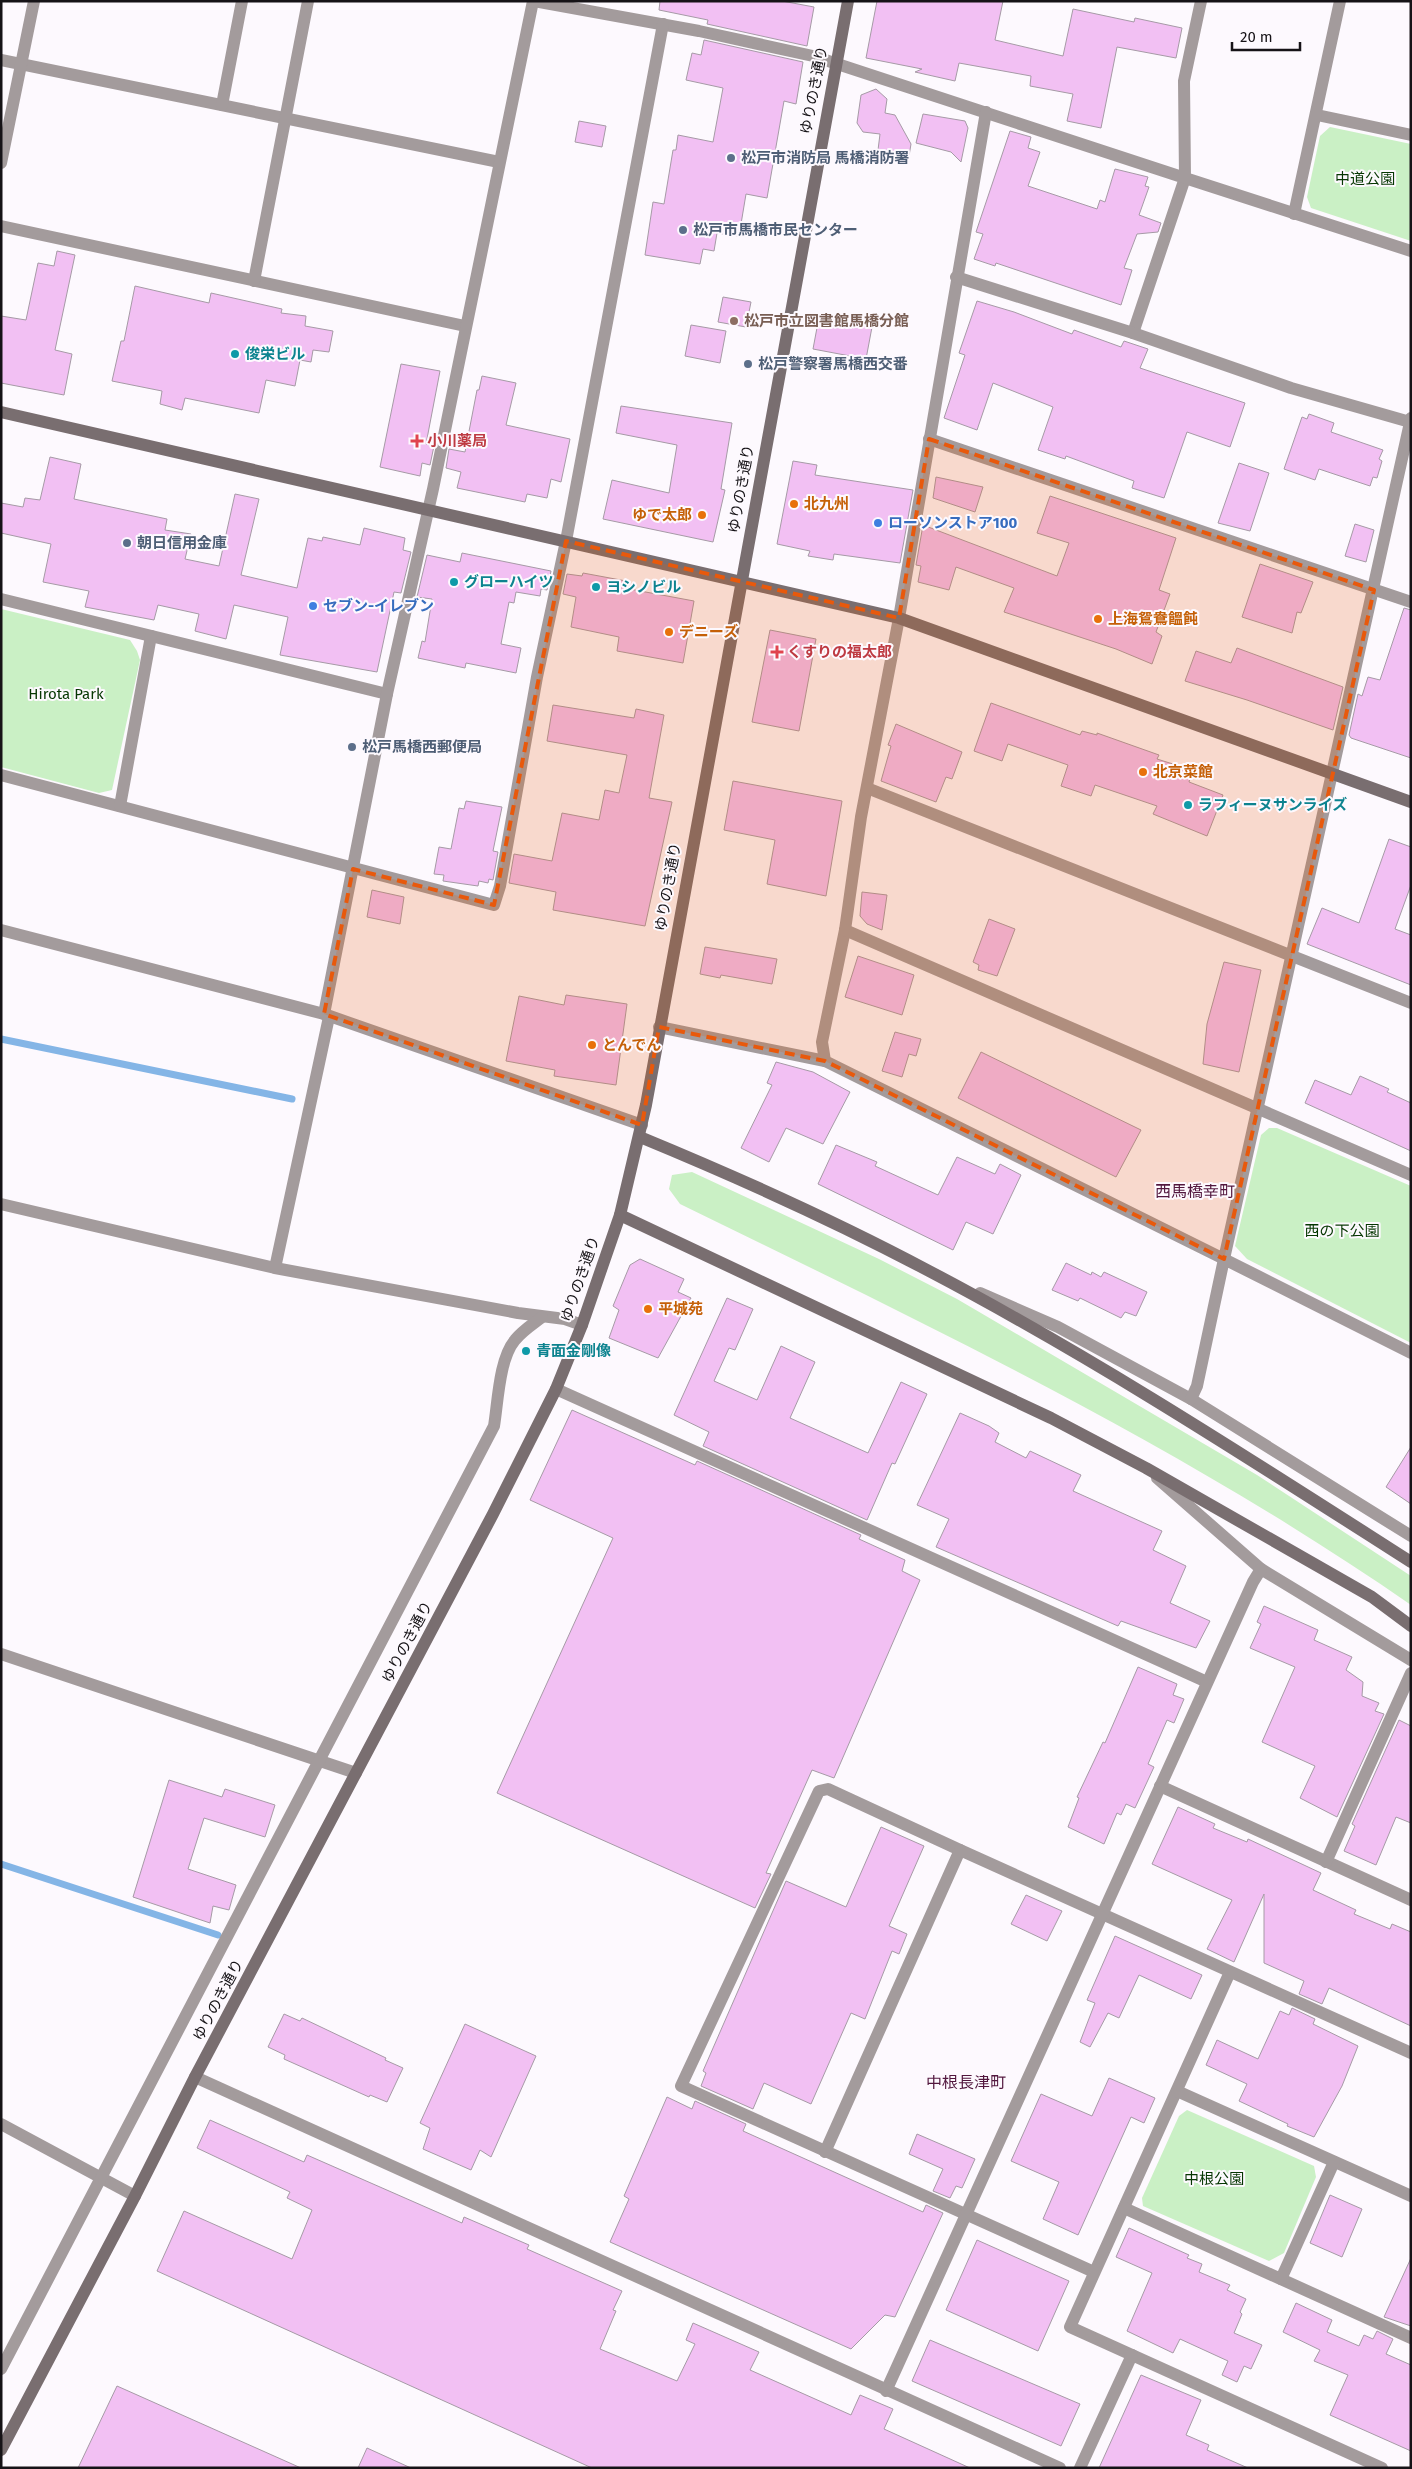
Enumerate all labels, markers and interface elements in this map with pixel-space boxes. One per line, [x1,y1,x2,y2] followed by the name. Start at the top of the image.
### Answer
[1232,20,1300,52] scale bar
[1240,28,1273,46] text: 20 m
[797,44,831,136] street label: ゆりのき通り
[741,149,910,167] place label: 松戸市消防局 馬橋消防署
[725,152,737,164] marker: 松戸市消防局 馬橋消防署
[1335,170,1395,188] park label: 中道公園
[693,221,858,239] place label: 松戸市馬橋市民センター
[677,224,689,236] marker: 松戸市馬橋市民センター
[744,312,909,330] place label: 松戸市立図書館馬橋分館
[728,315,740,327] marker: 松戸市立図書館馬橋分館
[245,345,305,363] place label: 俊栄ビル
[229,348,241,360] marker: 俊栄ビル
[758,355,908,373] place label: 松戸警察署馬橋西交番
[742,358,754,370] marker: 松戸警察署馬橋西交番
[427,432,487,450] place label: 小川薬局
[411,435,423,447] marker: 小川薬局
[724,443,758,535] street label: ゆりのき通り
[804,495,849,513] place label: 北九州
[788,498,800,510] marker: 北九州
[632,506,692,524] place label: ゆで太郎
[696,509,708,521] marker: ゆで太郎
[888,514,1017,532] place label: ローソンストア100
[872,517,884,529] marker: ローソンストア100
[137,534,227,552] place label: 朝日信用金庫
[121,537,133,549] marker: 朝日信用金庫
[464,573,553,591] place label: グローハイツ
[448,576,460,588] marker: グローハイツ
[606,578,681,596] place label: ヨシノビル
[590,581,602,593] marker: ヨシノビル
[323,597,434,615] place label: セブン-イレブン
[307,600,319,612] marker: セブン-イレブン
[1108,610,1198,628] place label: 上海鴛鴦饂飩
[1092,613,1104,625] marker: 上海鴛鴦饂飩
[679,623,738,641] place label: デニーズ
[663,626,675,638] marker: デニーズ
[787,643,892,661] place label: くすりの福太郎
[771,646,783,658] marker: くすりの福太郎
[28,685,104,703] park label: Hirota Park
[362,738,482,756] place label: 松戸馬橋西郵便局
[346,741,358,753] marker: 松戸馬橋西郵便局
[1153,763,1213,781] place label: 北京菜館
[1137,766,1149,778] marker: 北京菜館
[1198,796,1347,814] place label: ラフィーヌサンライズ
[1182,799,1194,811] marker: ラフィーヌサンライズ
[651,841,685,933] street label: ゆりのき通り
[602,1036,661,1054] place label: とんでん
[586,1039,598,1051] marker: とんでん
[1155,1182,1235,1201] district label: 西馬橋幸町
[1304,1222,1380,1240] park label: 西の下公園
[557,1234,603,1324] street label: ゆりのき通り
[658,1300,703,1318] place label: 平城苑
[642,1303,654,1315] marker: 平城苑
[536,1342,611,1360] place label: 青面金剛像
[520,1345,532,1357] marker: 青面金剛像
[378,1598,436,1686] street label: ゆりのき通り
[189,1956,247,2044] street label: ゆりのき通り
[926,2073,1006,2092] district label: 中根長津町
[1184,2170,1244,2188] park label: 中根公園

